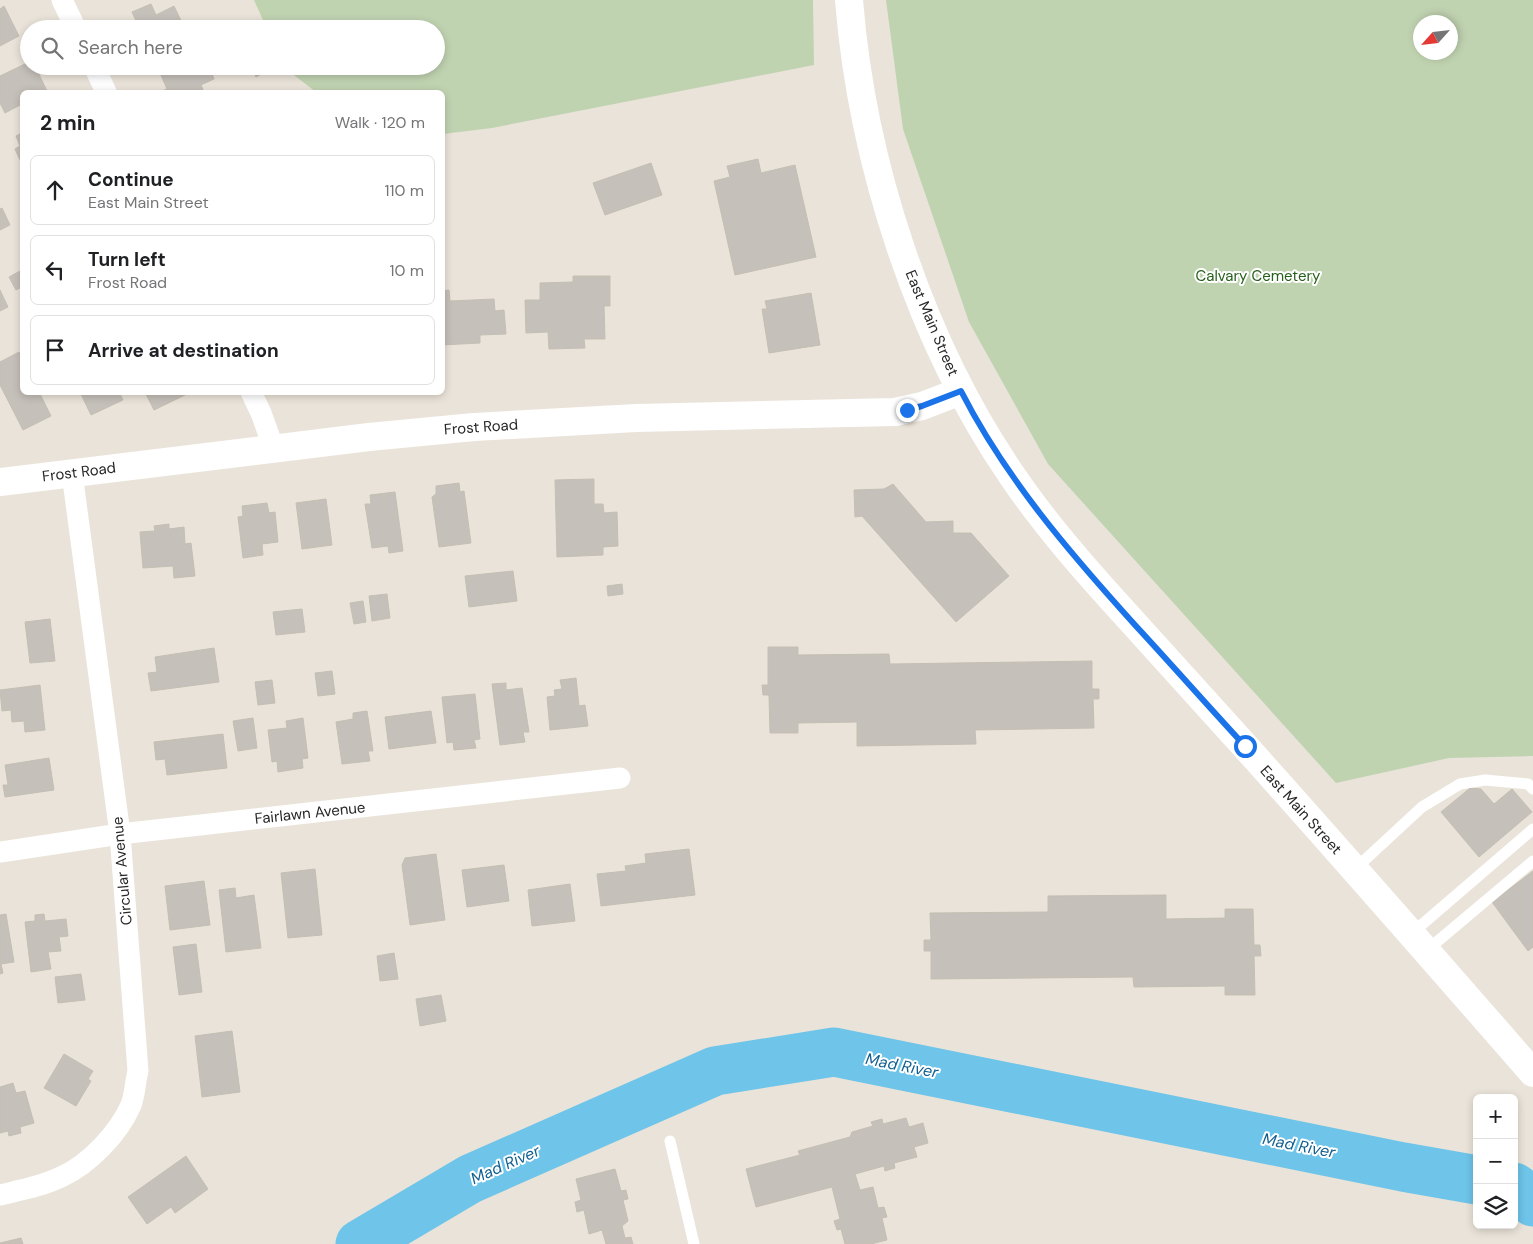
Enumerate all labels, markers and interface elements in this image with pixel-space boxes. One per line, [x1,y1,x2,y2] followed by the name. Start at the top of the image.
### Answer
[1413,15,1458,60] north arrow
[20,20,445,75] search box
[38,34,66,62] icon: search
[78,35,183,60] text: Search here
[40,109,96,137] text: 2 min
[335,112,425,133] text: Walk · 120 m
[88,167,174,192] text: Continue
[41,176,69,204] icon: ahead
[385,180,424,201] text: 110 m
[88,192,209,213] text: East Main Street
[88,247,166,272] text: Turn left
[41,256,69,284] icon: left
[390,260,424,281] text: 10 m
[1196,266,1321,286] park label: Calvary Cemetery
[901,267,963,379] street label: East Main Street
[88,272,167,293] text: Frost Road
[41,336,69,364] icon: arrive
[88,338,279,363] text: Arrive at destination
[896,399,919,422] route end
[443,414,519,440] street label: Frost Road
[41,458,117,486] street label: Frost Road
[1234,735,1257,758] route start
[1256,761,1346,859] street label: East Main Street
[254,797,366,829] street label: Fairlawn Avenue
[107,816,137,926] street label: Circular Avenue
[864,1048,941,1083] water label: Mad River
[1473,1094,1518,1229] map controls
[1473,1094,1518,1139] button: +
[1261,1128,1338,1163] water label: Mad River
[467,1139,544,1189] water label: Mad River
[1473,1139,1518,1184] button: −
[1473,1184,1518,1229] button: layers

